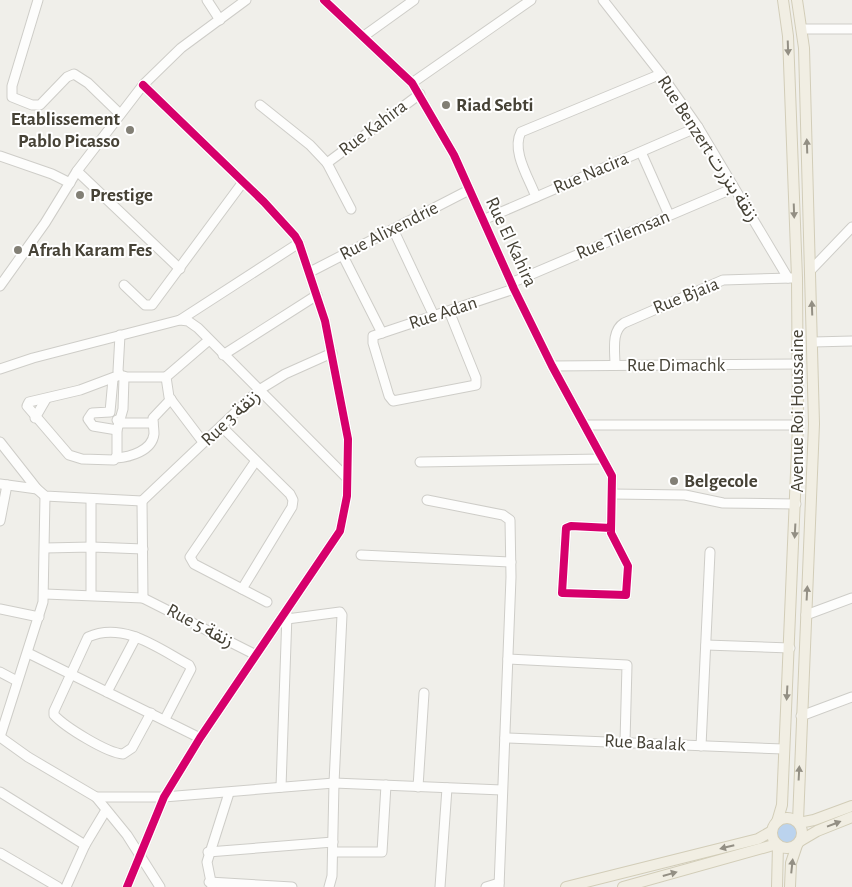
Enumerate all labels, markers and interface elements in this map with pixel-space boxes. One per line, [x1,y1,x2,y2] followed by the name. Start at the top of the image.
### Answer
[785,41,793,57] one-way arrow
[653,72,762,226] street label: Rue Benzert زنقة بنزرت
[335,96,411,160] street label: Rue Kahira
[456,96,534,115] place label: Riad Sebti
[440,99,452,111] marker: Riad Sebti
[11,110,121,151] place label: Etablissement Pablo Picasso
[124,124,136,136] marker: Etablissement Pablo Picasso
[803,137,811,153] one-way arrow
[551,149,632,197] street label: Rue Nacira
[90,186,153,205] place label: Prestige
[74,189,86,201] marker: Prestige
[482,194,540,290] street label: Rue El Kahira
[337,198,441,264] street label: Rue Alixendrie
[791,203,799,219] one-way arrow
[573,207,673,263] street label: Rue Tilemsan
[28,241,152,260] place label: Afrah Karam Fes
[12,244,24,256] marker: Afrah Karam Fes
[650,274,722,318] street label: Rue Bjaia
[406,293,480,333] street label: Rue Adan
[807,300,815,316] one-way arrow
[788,329,807,493] street label: Avenue Roi Houssaine
[627,356,726,375] street label: Rue Dimachk
[198,386,265,451] street label: Rue 3 زنقة
[684,472,758,491] place label: Belgecole
[668,475,680,487] marker: Belgecole
[791,523,799,539] one-way arrow
[804,585,812,601] one-way arrow
[163,600,237,652] street label: Rue 5 زنقة
[783,685,791,701] one-way arrow
[604,731,687,755] street label: Rue Baalak
[795,765,803,781] one-way arrow
[827,820,842,827] one-way arrow
[719,843,734,851] one-way arrow
[788,857,796,873] one-way arrow
[662,869,677,877] one-way arrow

